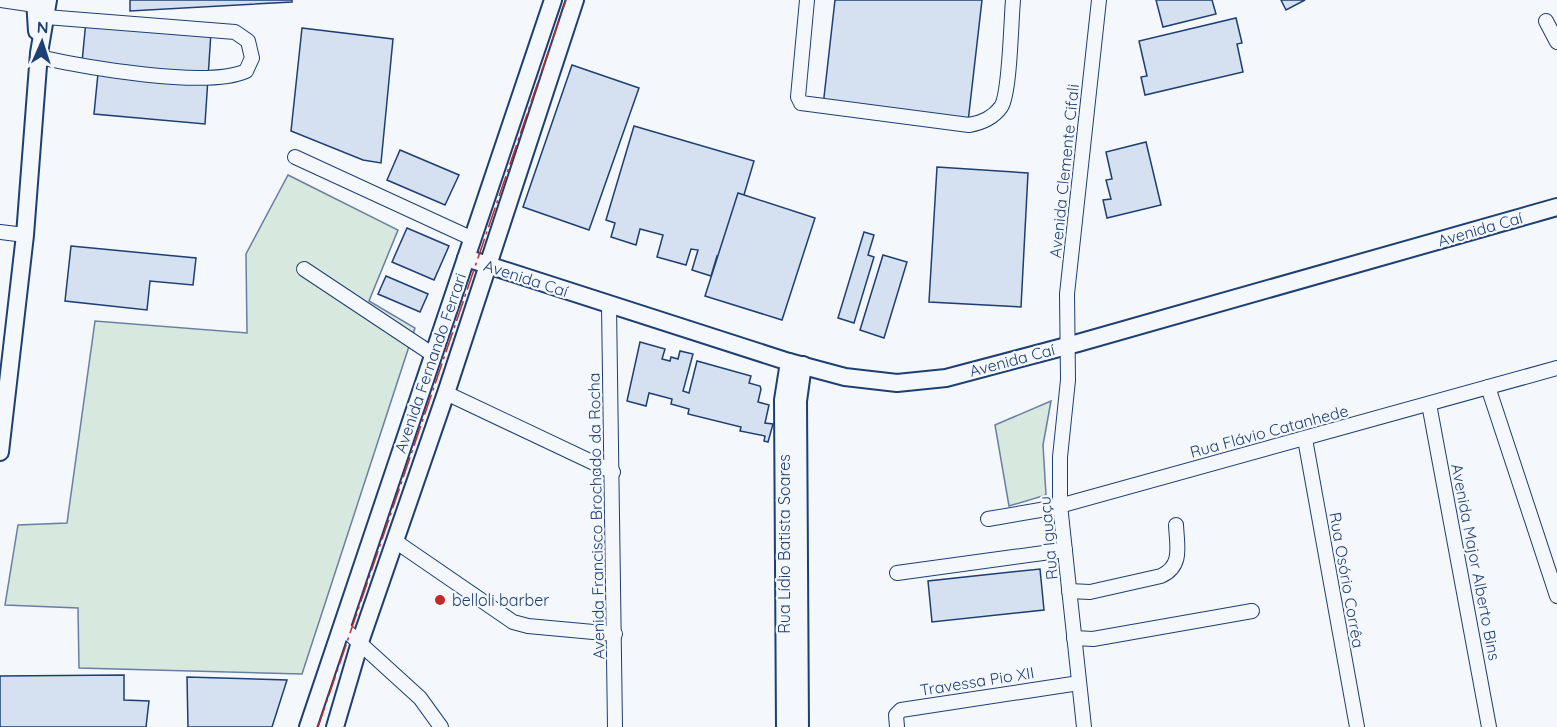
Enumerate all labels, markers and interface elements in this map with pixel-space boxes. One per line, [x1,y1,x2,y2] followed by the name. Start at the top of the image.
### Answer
[12,12,72,72] north arrow
[36,17,49,37] text: N
[1045,83,1083,259] street label: Avenida Clemente Cifali
[1435,207,1525,251] street label: Avenida Caí
[481,255,571,301] street label: Avenida Caí
[390,270,470,456] street label: Avenida Fernando Ferrari
[967,339,1057,381] street label: Avenida Caí
[583,372,609,660] street label: Avenida Francisco Brochado da Rocha
[1188,400,1350,462] street label: Rua Flávio Catanhede
[774,454,794,634] street label: Rua Lídio Batista Soares
[1447,462,1505,662] street label: Avenida Major Alberto Bins
[1034,495,1062,581] street label: Rua Iguaçu
[1325,510,1369,650] street label: Rua Osório Corrêa
[452,590,550,610] place label: belloli barber
[433,593,447,607] marker: belloli barber
[918,662,1036,700] street label: Travessa Pio XII

